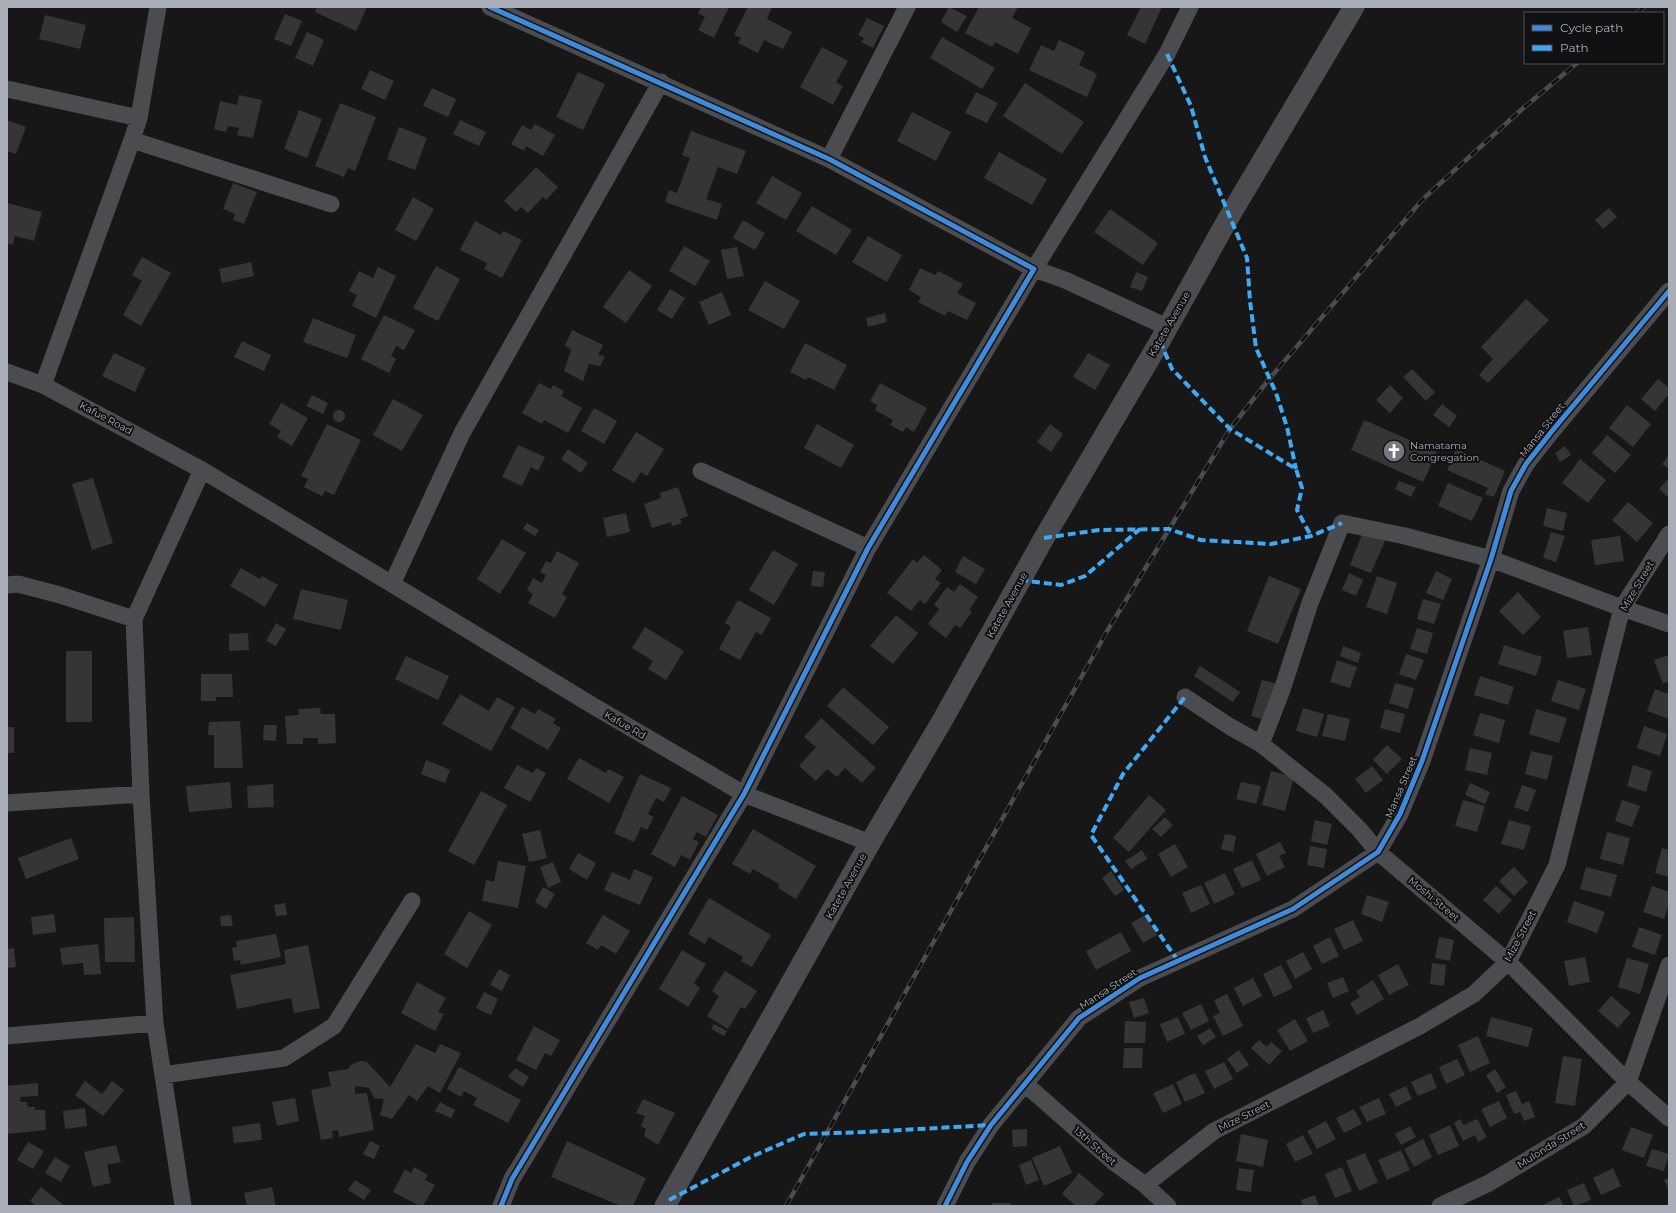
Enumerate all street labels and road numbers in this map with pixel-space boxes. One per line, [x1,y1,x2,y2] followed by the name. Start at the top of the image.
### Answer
[1145,289,1193,359] street label: Katete Avenue
[77,399,135,437] street label: Kafue Road
[1517,400,1567,460] street label: Mansa Street
[1617,558,1657,614] street label: Mize Street
[984,570,1030,640] street label: Katete Avenue
[602,708,648,742] street label: Kafue Rd
[1382,754,1420,820] street label: Mansa Street
[823,851,869,921] street label: Katete Avenue
[1406,874,1462,924] street label: Moshi Street
[1501,908,1539,964] street label: Mize Street
[1077,966,1139,1012] street label: Mansa Street
[1216,1097,1272,1135] street label: Mize Street
[1515,1119,1587,1171] street label: Mulonda Street
[1071,1124,1119,1168] street label: 13th Street

